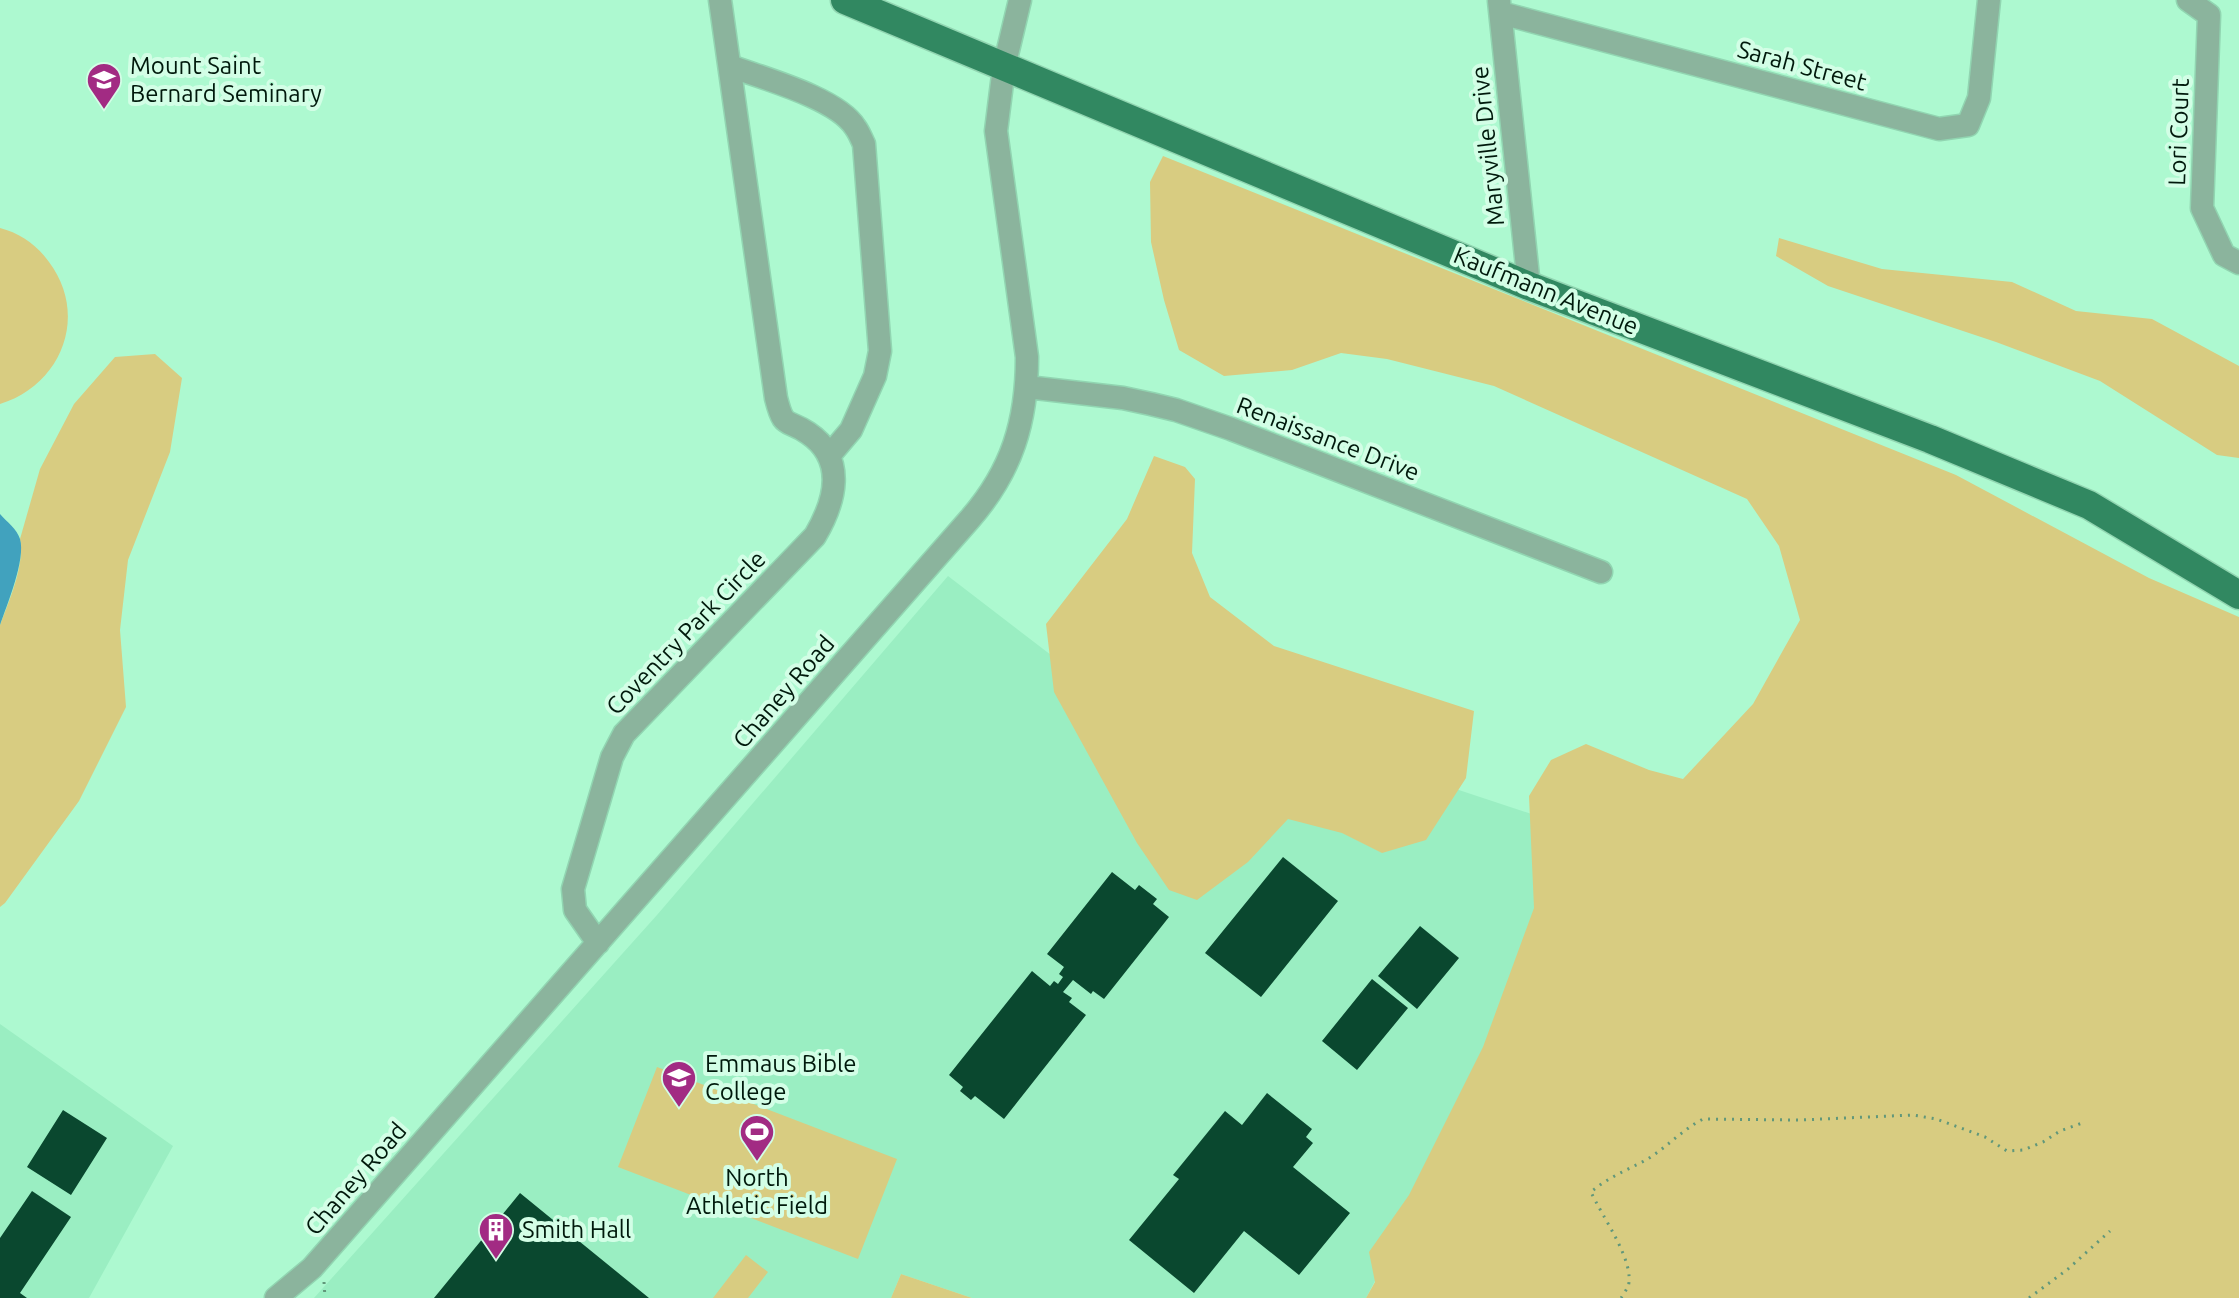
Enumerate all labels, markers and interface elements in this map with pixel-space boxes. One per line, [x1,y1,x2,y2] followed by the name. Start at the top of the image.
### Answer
[1735,35,1870,96] street label: Sarah Street
[130,52,322,107] place label: Mount Saint Bernard Seminary
[85,61,123,111] school or university icon: Mount Saint Bernard Seminary
[1466,65,1509,227] street label: Maryville Drive
[2163,77,2194,186] street label: Lori Court
[1450,241,1642,340] street label: Kaufmann Avenue
[1233,391,1423,486] street label: Renaissance Drive
[601,545,771,720] street label: Coventry Park Circle
[727,630,840,753] street label: Chaney Road
[705,1050,857,1105] place label: Emmaus Bible College
[660,1059,698,1109] school or university icon: Emmaus Bible College
[738,1113,776,1163] sports icon: North Athletic Field
[299,1117,412,1240] street label: Chaney Road
[686,1164,828,1219] place label: North Athletic Field
[477,1211,515,1261] building icon: Smith Hall
[522,1216,631,1243] place label: Smith Hall

